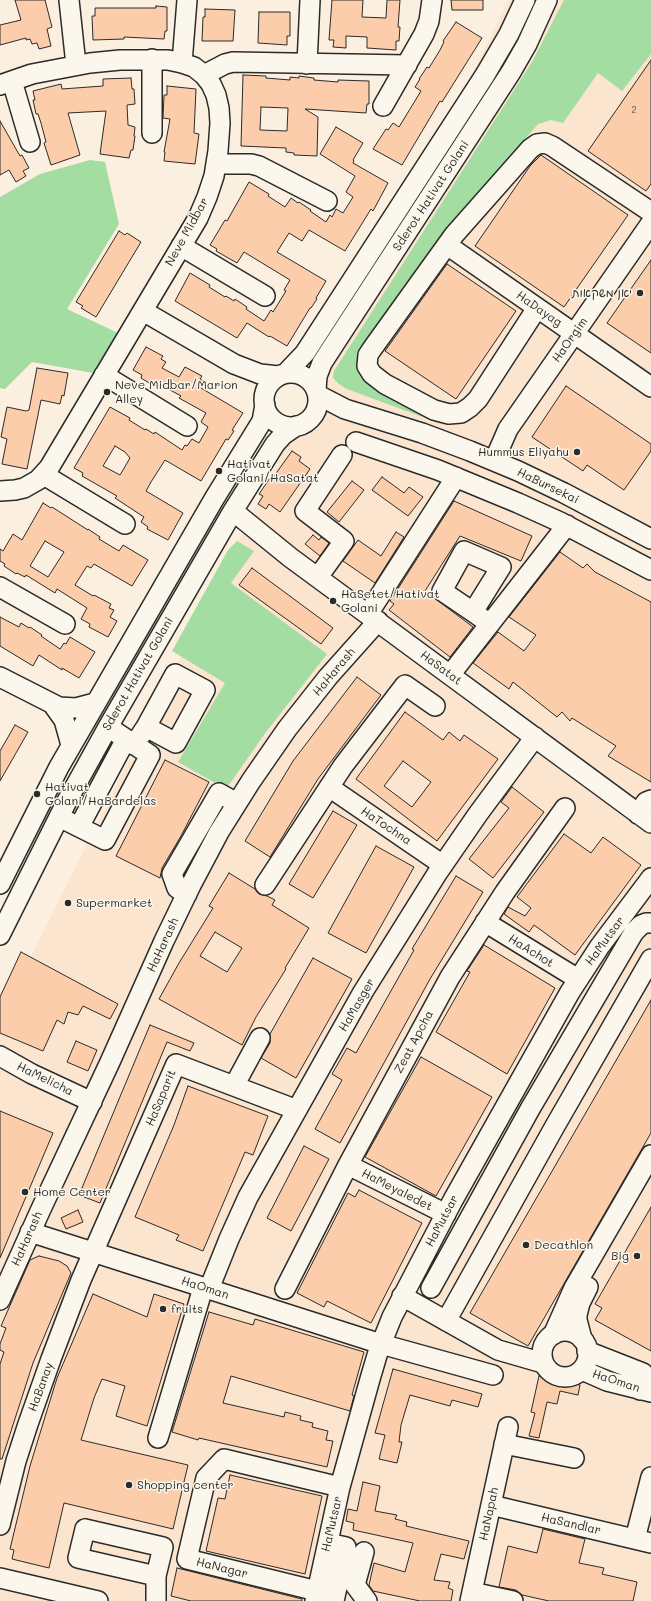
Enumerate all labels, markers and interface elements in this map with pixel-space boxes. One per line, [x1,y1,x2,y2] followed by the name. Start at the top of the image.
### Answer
[631,104,637,116] house number: 2
[390,138,472,254] street label: Sderot Hativat Golani
[162,195,212,269] street label: Neve Midbar
[572,286,632,300] place label: יאן משקאות
[513,288,565,330] street label: HaDayag
[635,288,645,298] marker: יאן משקאות
[549,315,591,365] street label: HaOrgim
[115,378,238,406] place label: Neve Midbar/Marion Alley
[102,387,112,397] marker: Neve Midbar/Marion Alley
[478,445,569,459] place label: Hummus Eliyahu
[572,447,582,457] marker: Hummus Eliyahu
[227,457,318,485] place label: Hativat Golani/HaSatat
[515,465,581,507] street label: HaBursekai
[214,466,224,476] marker: Hativat Golani/HaSatat
[341,587,440,615] place label: HaSetet/Hativat Golani
[328,596,338,606] marker: HaSetet/Hativat Golani
[100,615,176,733] street label: Sderot Hativat Golani
[310,645,358,699] street label: HaHarash
[417,648,465,688] street label: HaSatat
[45,780,156,808] place label: Hativat Golani/HaBardelas
[32,789,42,799] marker: Hativat Golani/HaBardelas
[358,804,414,848] street label: HaTochna
[76,896,152,910] place label: Supermarket
[63,898,73,908] marker: Supermarket
[582,914,628,968] street label: HaMutsar
[144,916,182,974] street label: HaHarash
[506,931,556,971] street label: HaAchot
[336,976,378,1034] street label: HaMasger
[391,1008,437,1076] street label: Zeat Apcha
[14,1059,76,1099] street label: HaMelicha
[143,1068,179,1128] street label: HaSaparit
[359,1166,435,1214] street label: HaMeyaledet
[33,1185,111,1199] place label: Home Center
[20,1187,30,1197] marker: Home Center
[422,1193,462,1249] street label: HaMutsar
[9,1210,45,1268] street label: HaHarash
[534,1238,593,1252] place label: Decathlon
[521,1240,531,1250] marker: Decathlon
[611,1249,629,1263] place label: Big
[632,1251,642,1261] marker: Big
[179,1274,231,1302] street label: HaOman
[171,1302,203,1316] place label: fruits
[158,1304,168,1314] marker: fruits
[25,1360,57,1414] street label: HaBanay
[590,1367,642,1395] street label: HaOman
[137,1478,233,1492] place label: Shopping center
[124,1480,134,1490] marker: Shopping center
[476,1486,502,1542] street label: HaNapah
[319,1495,345,1553] street label: HaMutsar
[540,1510,602,1538] street label: HaSandlar
[195,1555,249,1581] street label: HaNagar

